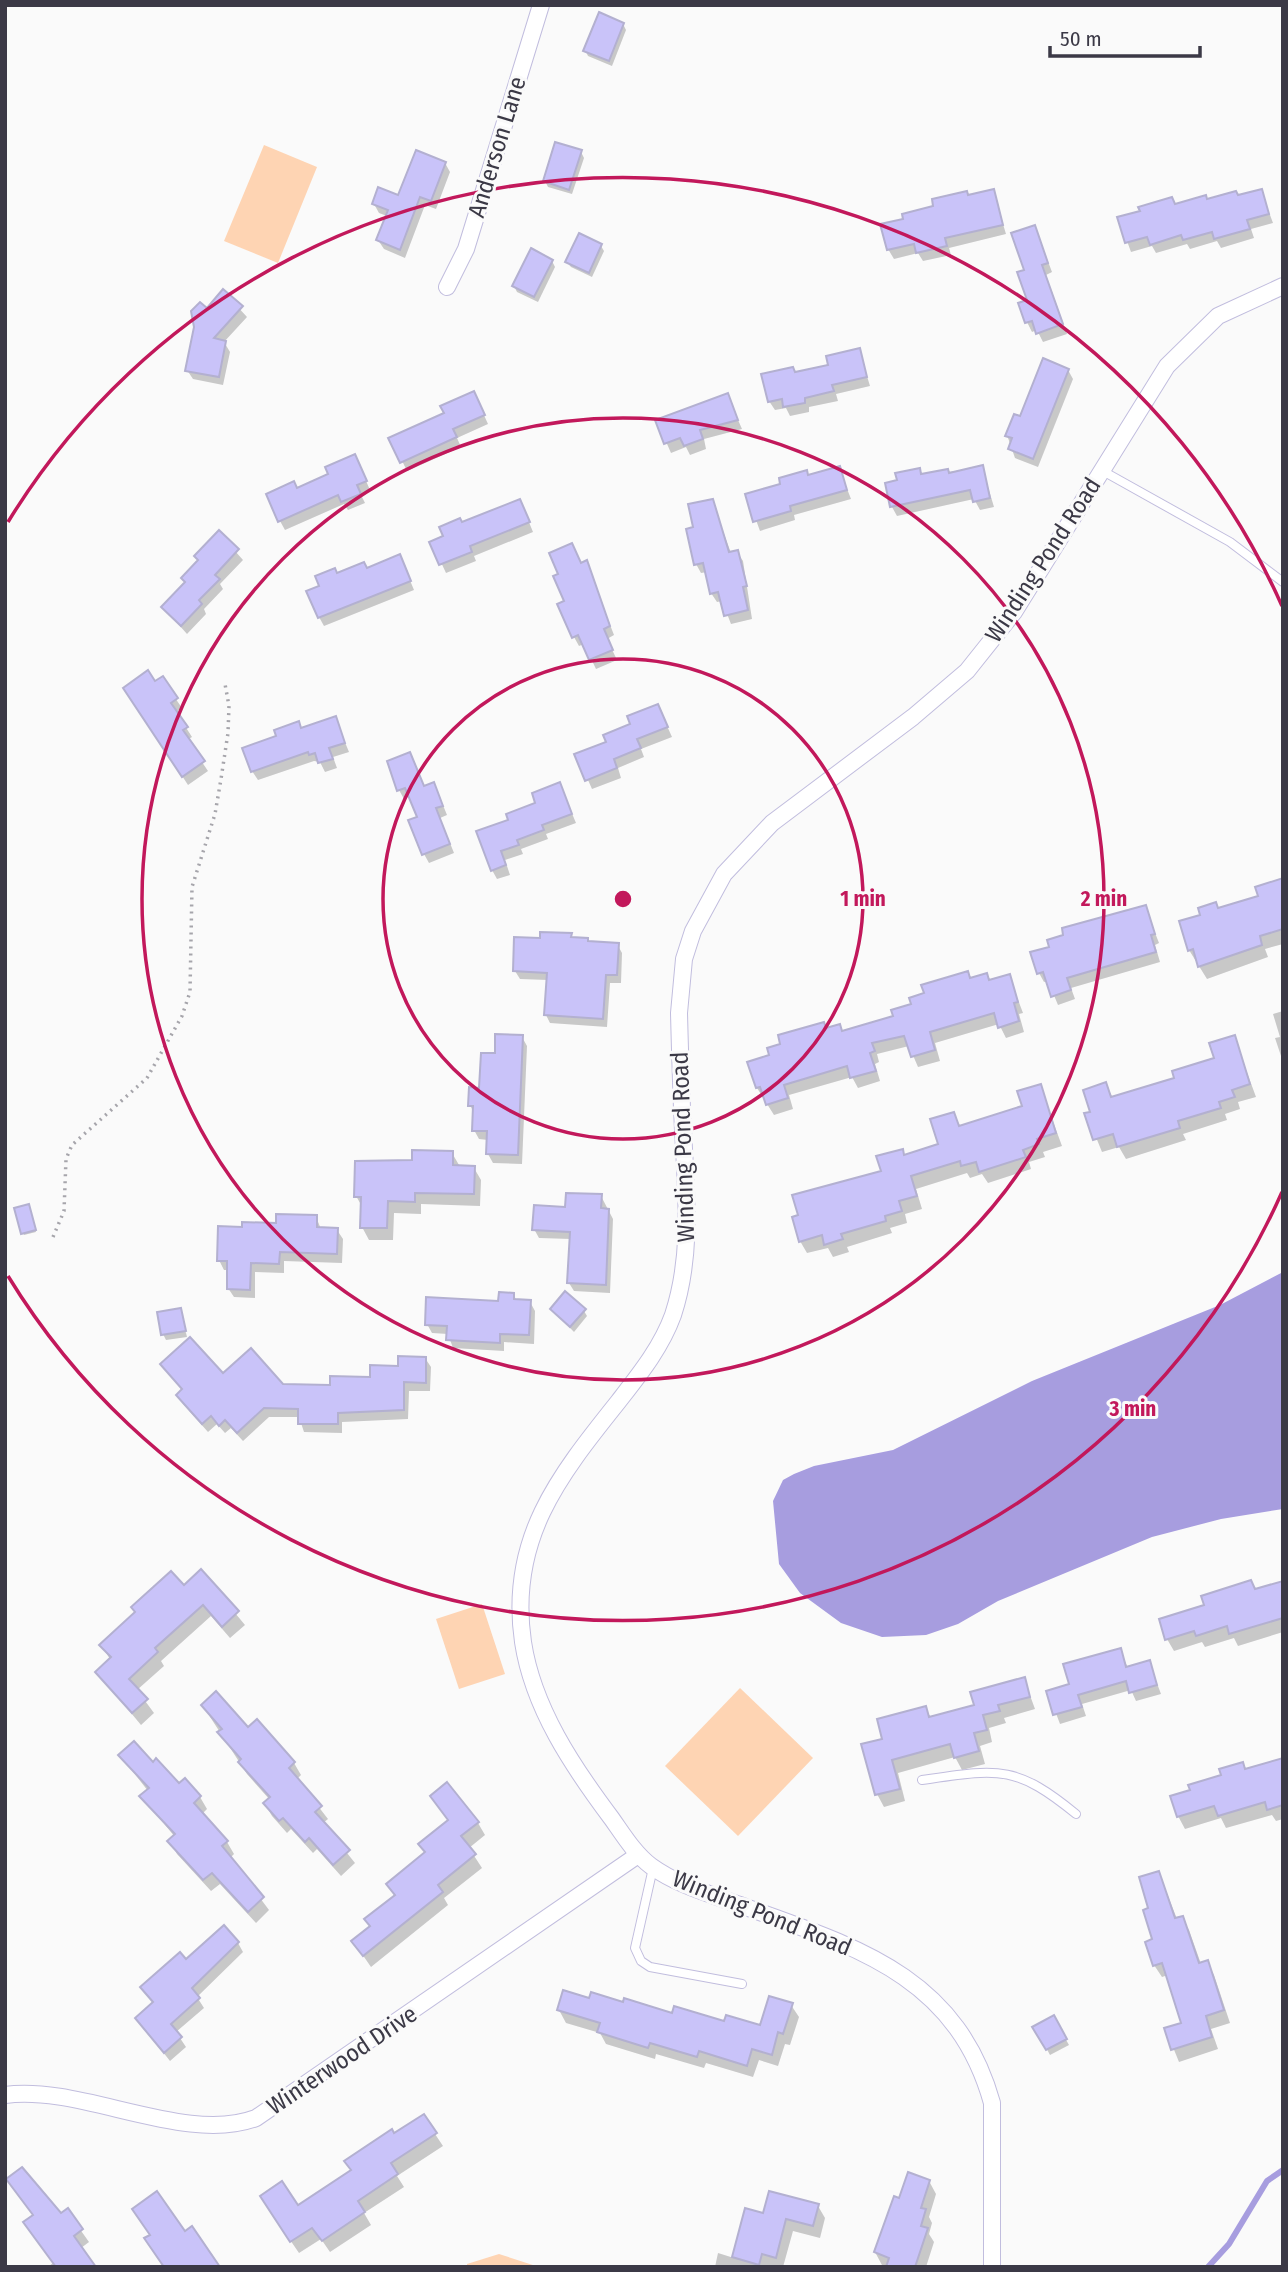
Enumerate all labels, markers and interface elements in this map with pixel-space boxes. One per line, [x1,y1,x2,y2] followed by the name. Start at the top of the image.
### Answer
[1050,14,1200,58] scale bar
[1060,26,1102,52] text: 50 m
[462,73,532,221] street label: Anderson Lane
[979,472,1107,648] street label: Winding Pond Road
[840,886,886,912] text: 1 min
[1080,886,1127,912] text: 2 min
[611,887,635,911] centre of rings
[666,1051,700,1243] street label: Winding Pond Road
[1109,1396,1156,1422] text: 3 min
[668,1864,856,1962] street label: Winding Pond Road
[262,2000,422,2120] street label: Winterwood Drive

